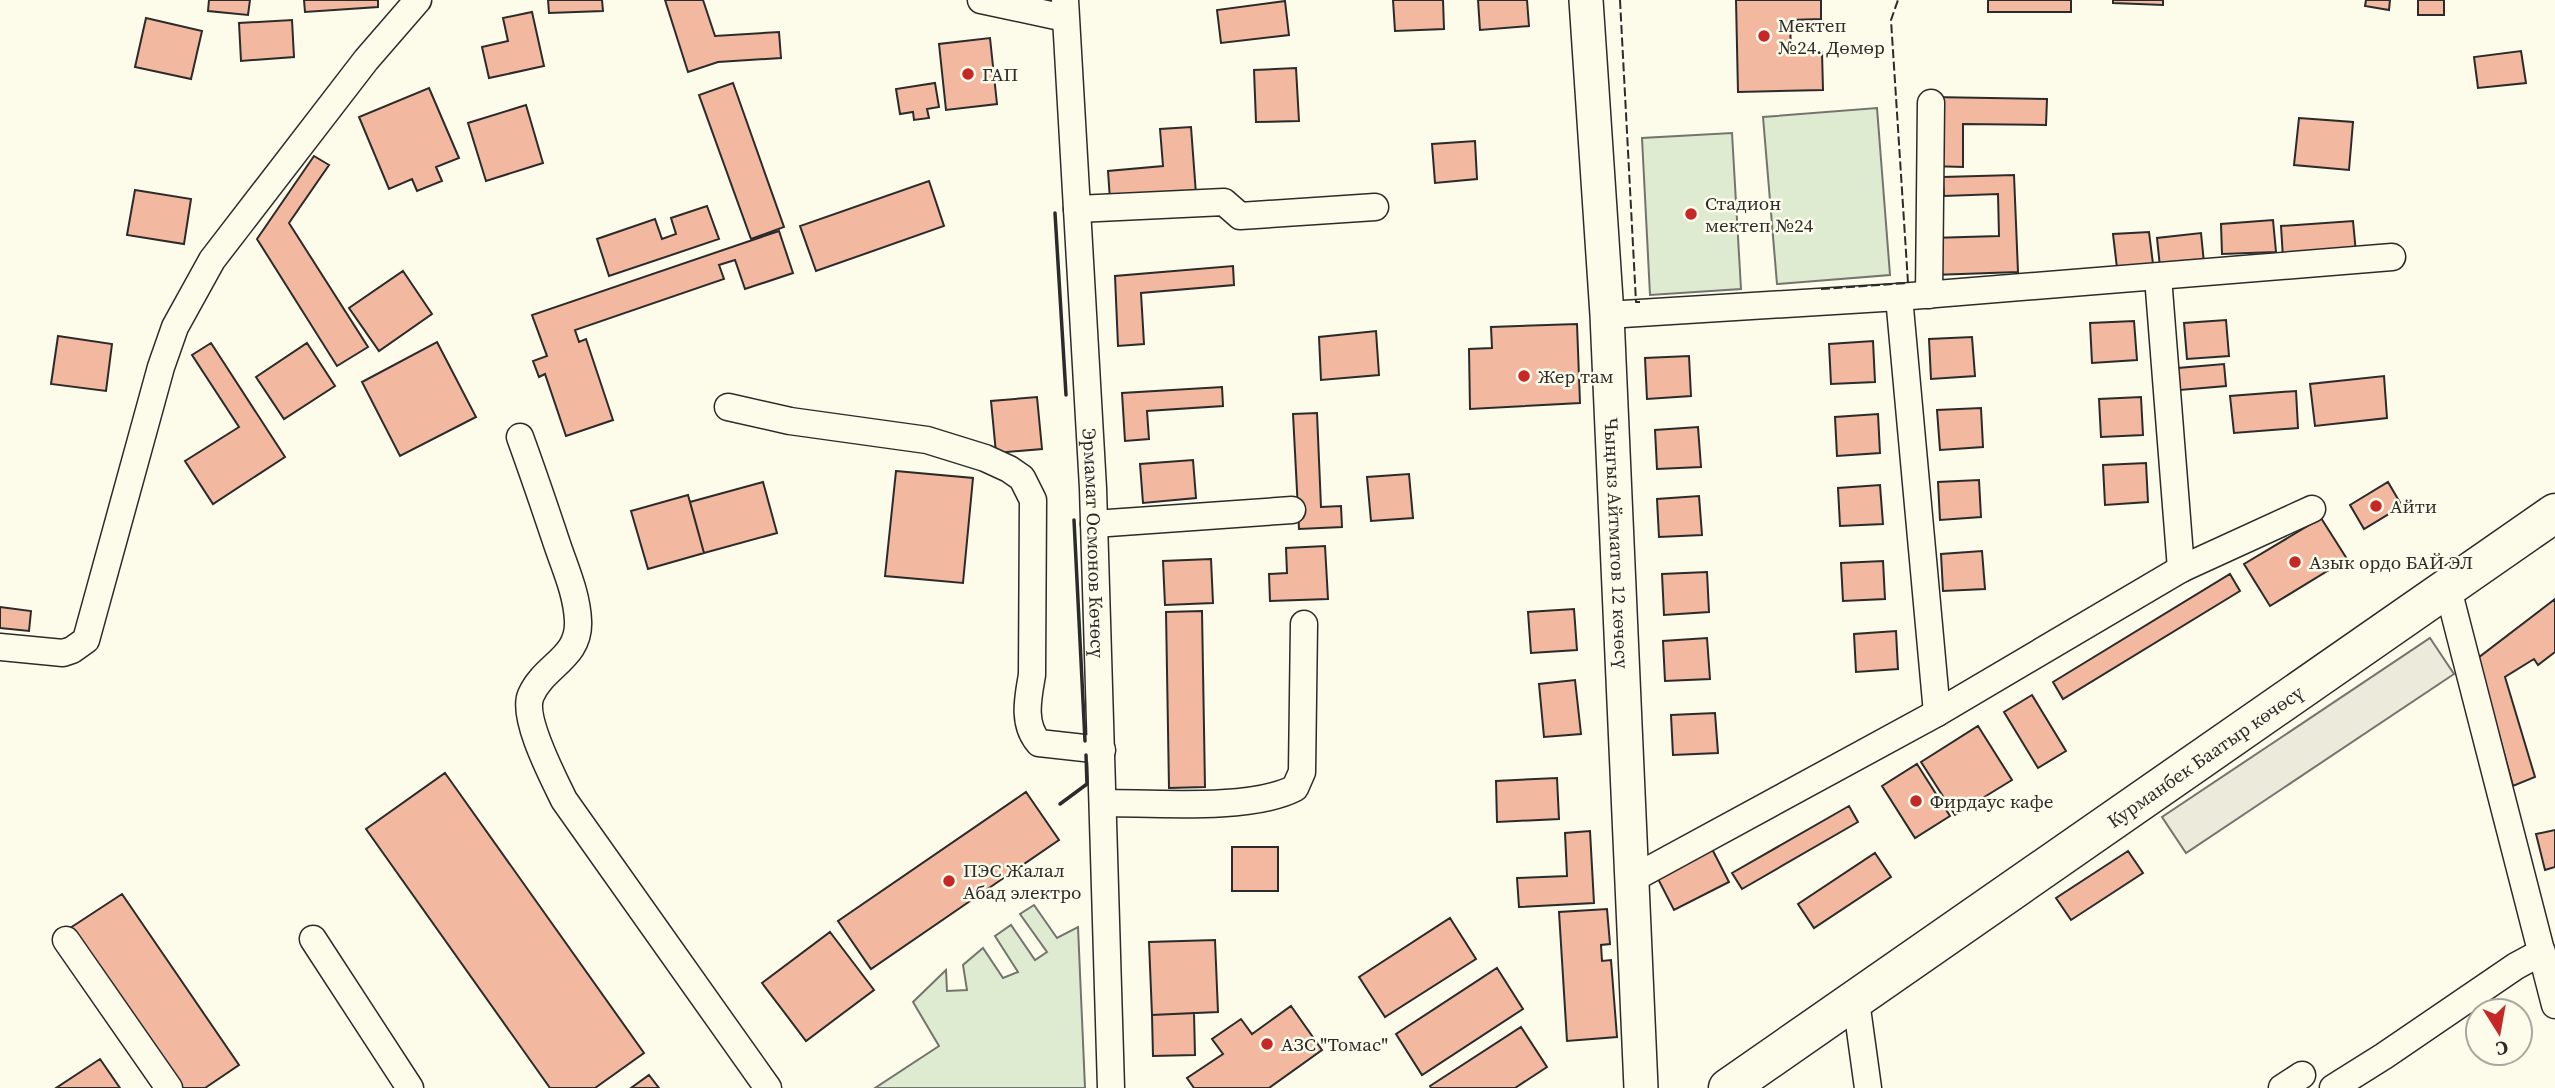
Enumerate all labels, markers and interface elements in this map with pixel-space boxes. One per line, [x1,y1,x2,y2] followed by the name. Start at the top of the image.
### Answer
[1778,12,1885,60] place label: Мектеп №24. Дөмөр
[1756,28,1772,44] marker: Мектеп №24. Дөмөр
[982,61,1018,87] place label: ГАП
[960,66,976,82] marker: ГАП
[1705,190,1814,238] place label: Стадион мектеп №24
[1683,206,1699,222] marker: Стадион мектеп №24
[1538,363,1614,389] place label: Жер там
[1516,368,1532,384] marker: Жер там
[1599,417,1636,670] street label: Чыңгыз Айтматов 12 көчөсү
[1077,428,1111,659] street label: Эрмамат Осмонов Көчөсү
[2390,493,2437,519] place label: Айти
[2368,498,2384,514] marker: Айти
[2309,549,2473,575] place label: Азык ордо БАЙ ЭЛ
[2287,554,2303,570] marker: Азык ордо БАЙ ЭЛ
[2102,679,2308,834] street label: Курманбек Баатыр көчөсү
[1930,788,2053,814] place label: Фирдаус кафе
[1908,793,1924,809] marker: Фирдаус кафе
[963,857,1081,905] place label: ПЭС Жалал Абад электро
[941,873,957,889] marker: ПЭС Жалал Абад электро
[2464,997,2534,1067] north arrow
[1281,1031,1388,1057] place label: АЗС "Томас"
[2494,1035,2511,1063] text: С
[1259,1036,1275,1052] marker: АЗС "Томас"

